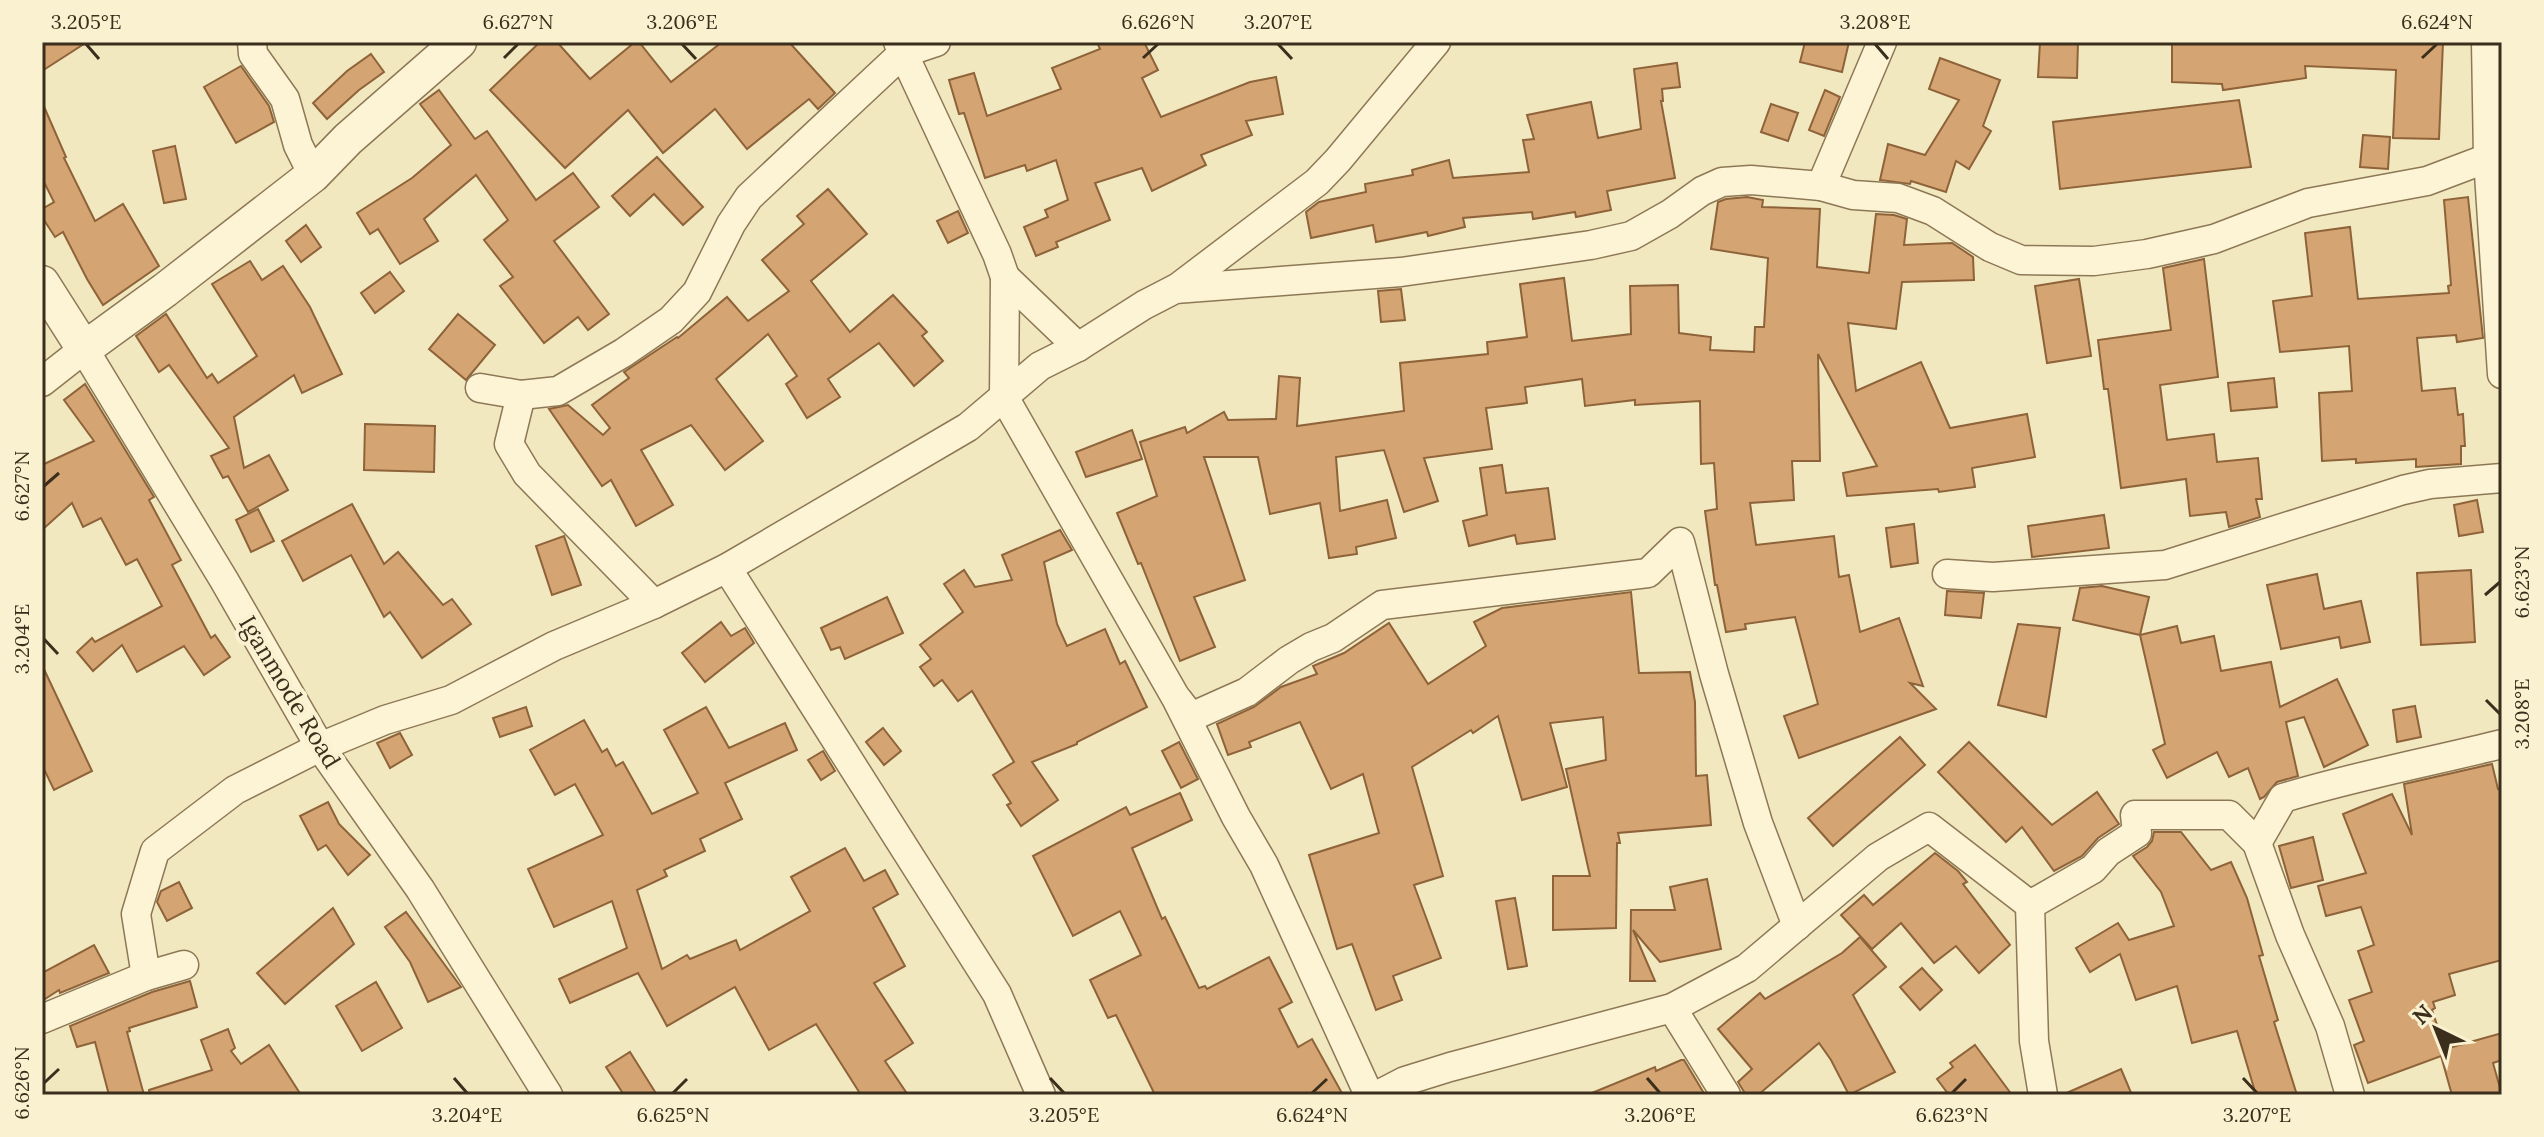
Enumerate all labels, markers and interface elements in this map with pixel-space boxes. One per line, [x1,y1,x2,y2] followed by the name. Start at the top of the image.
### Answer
[51,9,121,34] text: 3.205°E
[482,9,554,34] text: 6.627°N
[646,9,718,34] text: 3.206°E
[1121,9,1195,34] text: 6.626°N
[1244,9,1312,34] text: 3.207°E
[1840,9,1911,34] text: 3.208°E
[2401,9,2473,34] text: 6.624°N
[9,450,34,522] text: 6.627°N
[2509,546,2534,618] text: 6.623°N
[9,604,34,674] text: 3.204°E
[232,610,348,774] street label: Iganmode Road
[2509,679,2534,750] text: 3.208°E
[2396,989,2476,1069] north arrow
[2407,998,2438,1030] text: N
[9,1046,34,1120] text: 6.626°N
[432,1102,502,1127] text: 3.204°E
[637,1102,709,1127] text: 6.625°N
[1029,1102,1099,1127] text: 3.205°E
[1276,1102,1348,1127] text: 6.624°N
[1624,1102,1696,1127] text: 3.206°E
[1916,1102,1988,1127] text: 6.623°N
[2223,1102,2291,1127] text: 3.207°E

